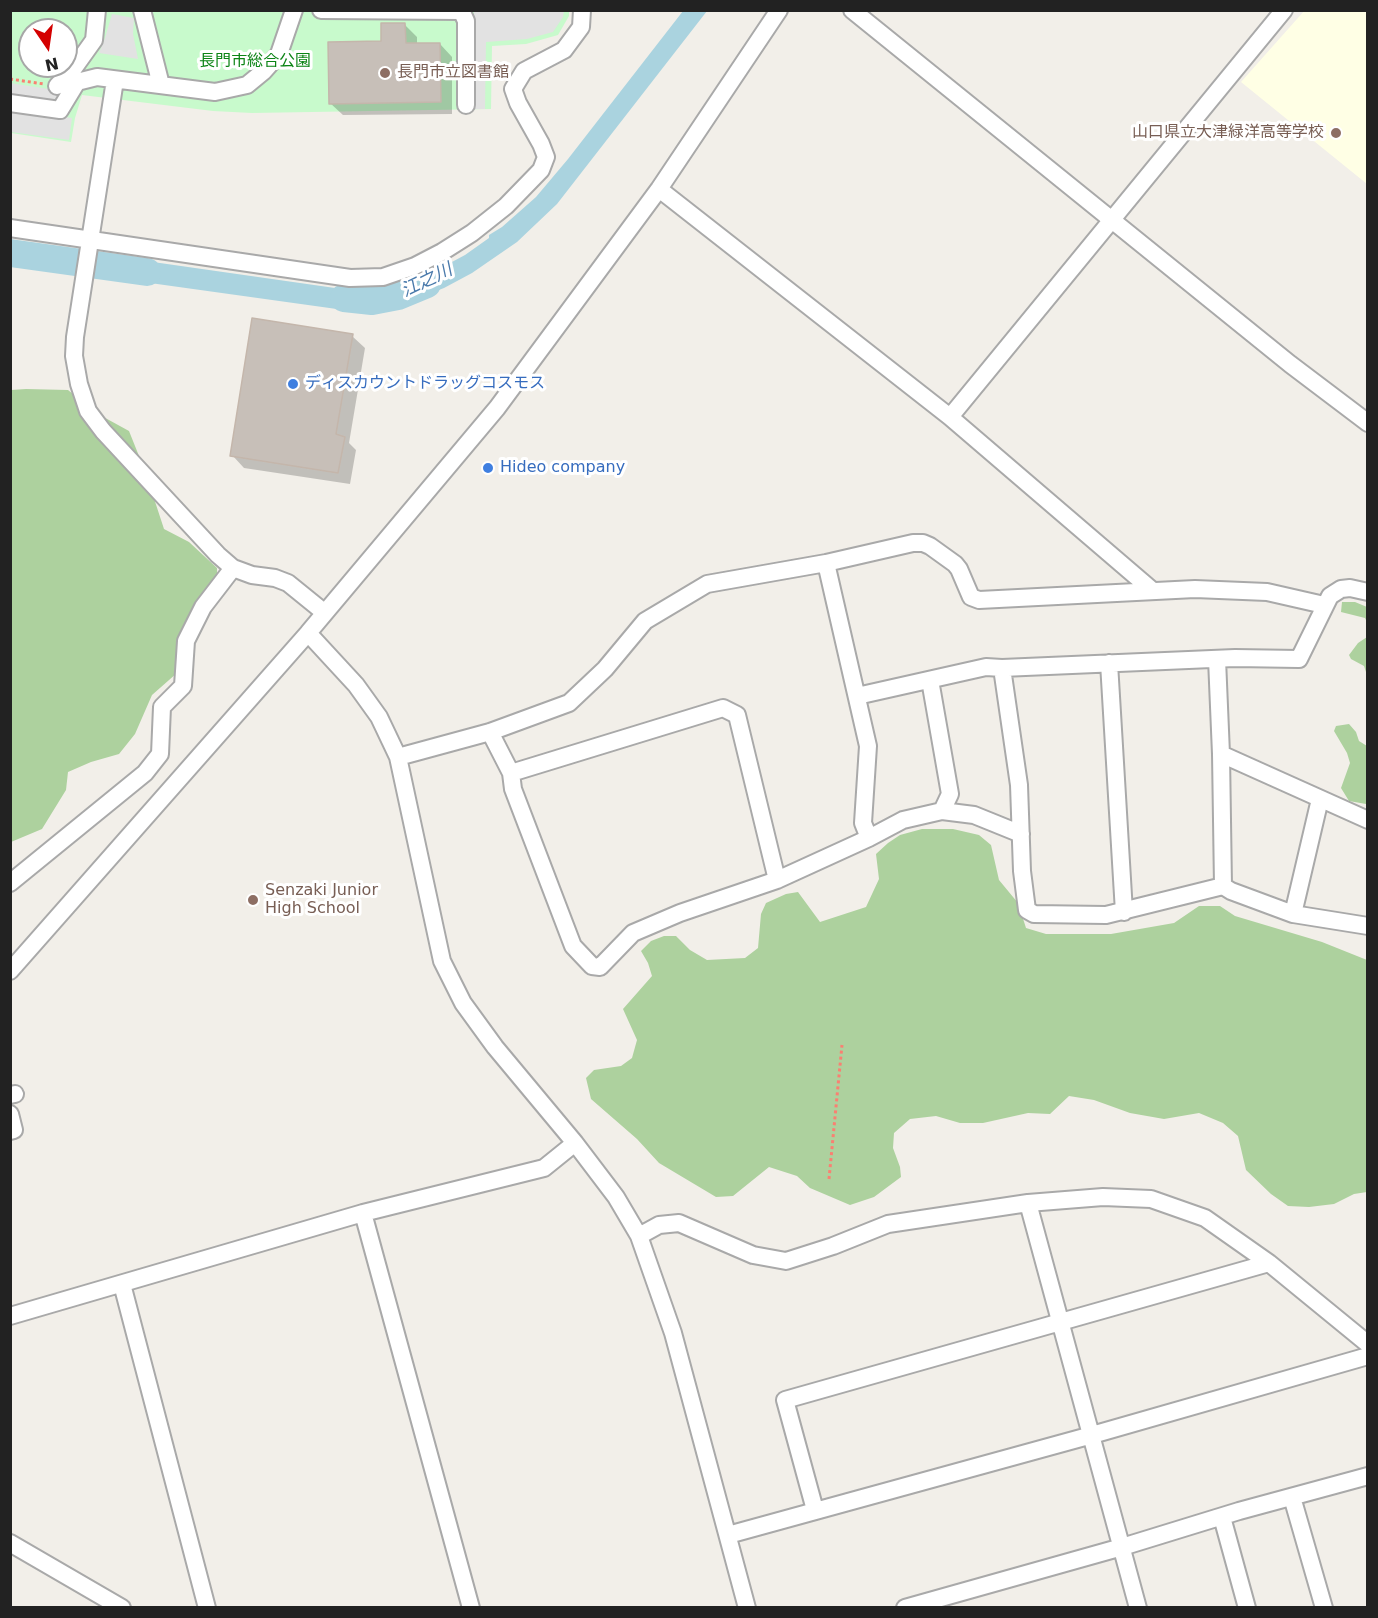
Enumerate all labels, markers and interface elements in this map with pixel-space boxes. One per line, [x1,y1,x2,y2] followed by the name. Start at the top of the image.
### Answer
[18,18,78,78] north arrow
[199,52,311,72] park label: 長門市総合公園
[43,53,60,75] text: N
[397,63,509,83] place label: 長門市立図書館
[378,66,392,80] marker: 長門市立図書館
[1132,123,1324,143] place label: 山口県立大津緑洋高等学校
[1329,126,1343,140] marker: 山口県立大津緑洋高等学校
[398,259,456,303] water label: 江之川
[305,374,545,394] place label: ディスカウントドラッグコスモス
[286,377,300,391] marker: ディスカウントドラッグコスモス
[500,458,625,478] place label: Hideo company
[481,461,495,475] marker: Hideo company
[265,881,378,919] place label: Senzaki Junior High School
[246,893,260,907] marker: Senzaki Junior High School

